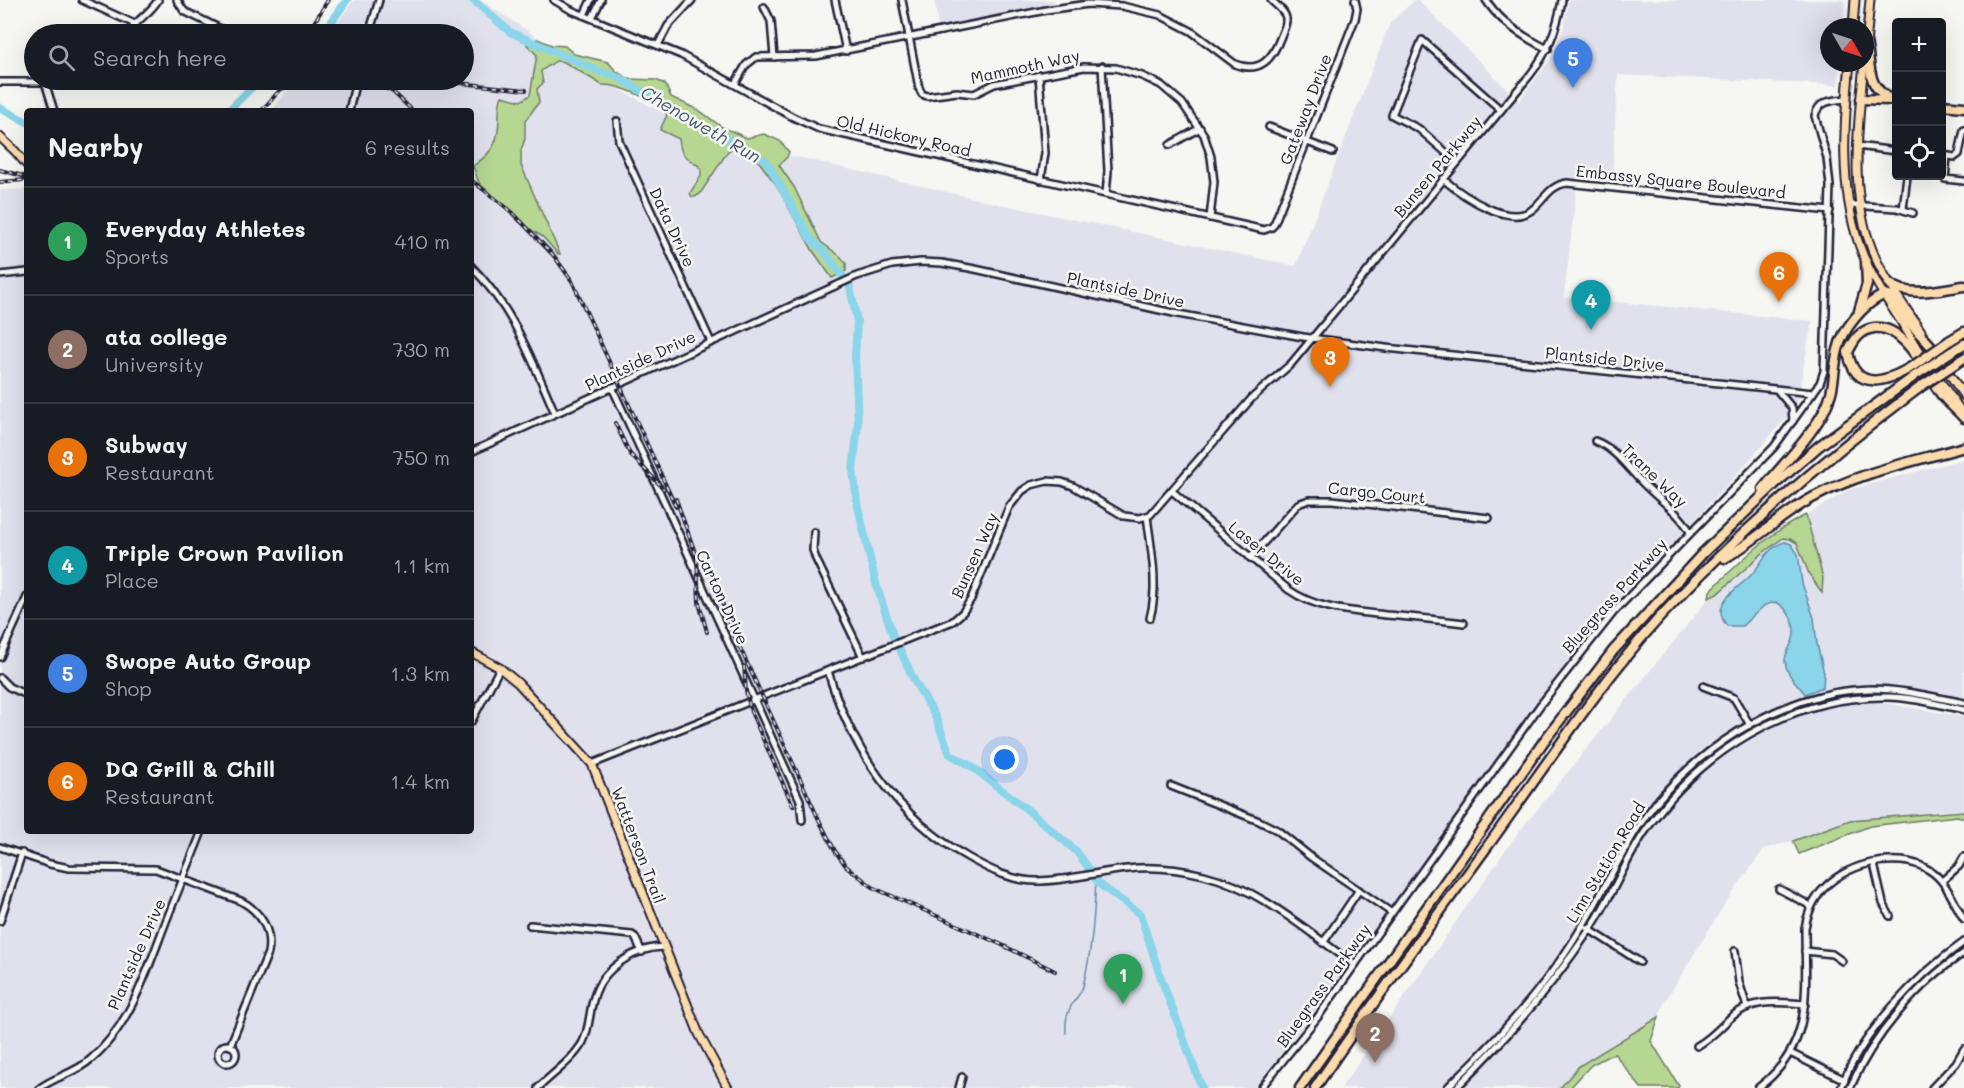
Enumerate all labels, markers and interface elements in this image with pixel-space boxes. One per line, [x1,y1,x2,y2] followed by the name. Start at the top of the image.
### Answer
[1820,18,1874,72] north arrow
[1892,18,1946,180] map controls
[1892,18,1946,72] button: +
[24,24,474,90] search box
[1554,38,1592,88] pin: 5
[45,41,78,74] icon: search
[93,43,227,72] text: Search here
[968,44,1082,88] street label: Mammoth Way
[1274,51,1336,167] street label: Gateway Drive
[1892,72,1946,126] button: −
[637,80,766,168] water label: Chenoweth Run
[835,109,973,161] street label: Old Hickory Road
[1388,111,1486,221] street label: Bunsen Parkway
[1892,126,1946,180] button: locate
[48,130,143,164] text: Nearby
[365,134,450,160] text: 6 results
[1575,160,1787,202] street label: Embassy Square Boulevard
[645,184,701,270] street label: Data Drive
[105,214,306,243] text: Everyday Athletes
[63,228,72,254] text: 1
[395,228,450,254] text: 410 m
[105,243,169,269] text: Sports
[1760,252,1798,302] pin: 6
[1065,266,1187,312] street label: Plantside Drive
[1572,280,1610,330] pin: 4
[105,322,227,351] text: ata college
[581,325,699,395] street label: Plantside Drive
[62,336,73,362] text: 2
[392,336,450,362] text: 730 m
[1310,338,1350,387] pin: 3
[1544,341,1666,375] street label: Plantside Drive
[105,351,204,377] text: University
[105,430,188,459] text: Subway
[1618,439,1692,511] street label: Trane Way
[62,444,74,470] text: 3
[393,444,450,470] text: 750 m
[105,459,215,485] text: Restaurant
[1327,476,1427,508] street label: Cargo Court
[946,509,1002,601] street label: Bunsen Way
[1225,516,1309,590] street label: Laser Drive
[1557,533,1671,657] street label: Bluegrass Parkway
[105,538,344,567] text: Triple Crown Pavilion
[692,546,754,648] street label: Carton Drive
[61,552,74,578] text: 4
[393,552,450,578] text: 1.1 km
[105,567,159,593] text: Place
[105,646,311,675] text: Swope Auto Group
[62,660,73,686] text: 5
[390,660,450,686] text: 1.3 km
[105,675,152,701] text: Shop
[990,745,1019,774] your location
[105,754,275,783] text: DQ Grill & Chill
[61,768,74,794] text: 6
[390,768,450,794] text: 1.4 km
[105,783,215,809] text: Restaurant
[607,784,671,906] street label: Watterson Trail
[1561,798,1649,926] street label: Linn Station Road
[102,895,170,1013] street label: Plantside Drive
[1271,919,1375,1051] street label: Bluegrass Parkway
[1104,954,1142,1004] pin: 1
[1356,1014,1394,1063] pin: 2

